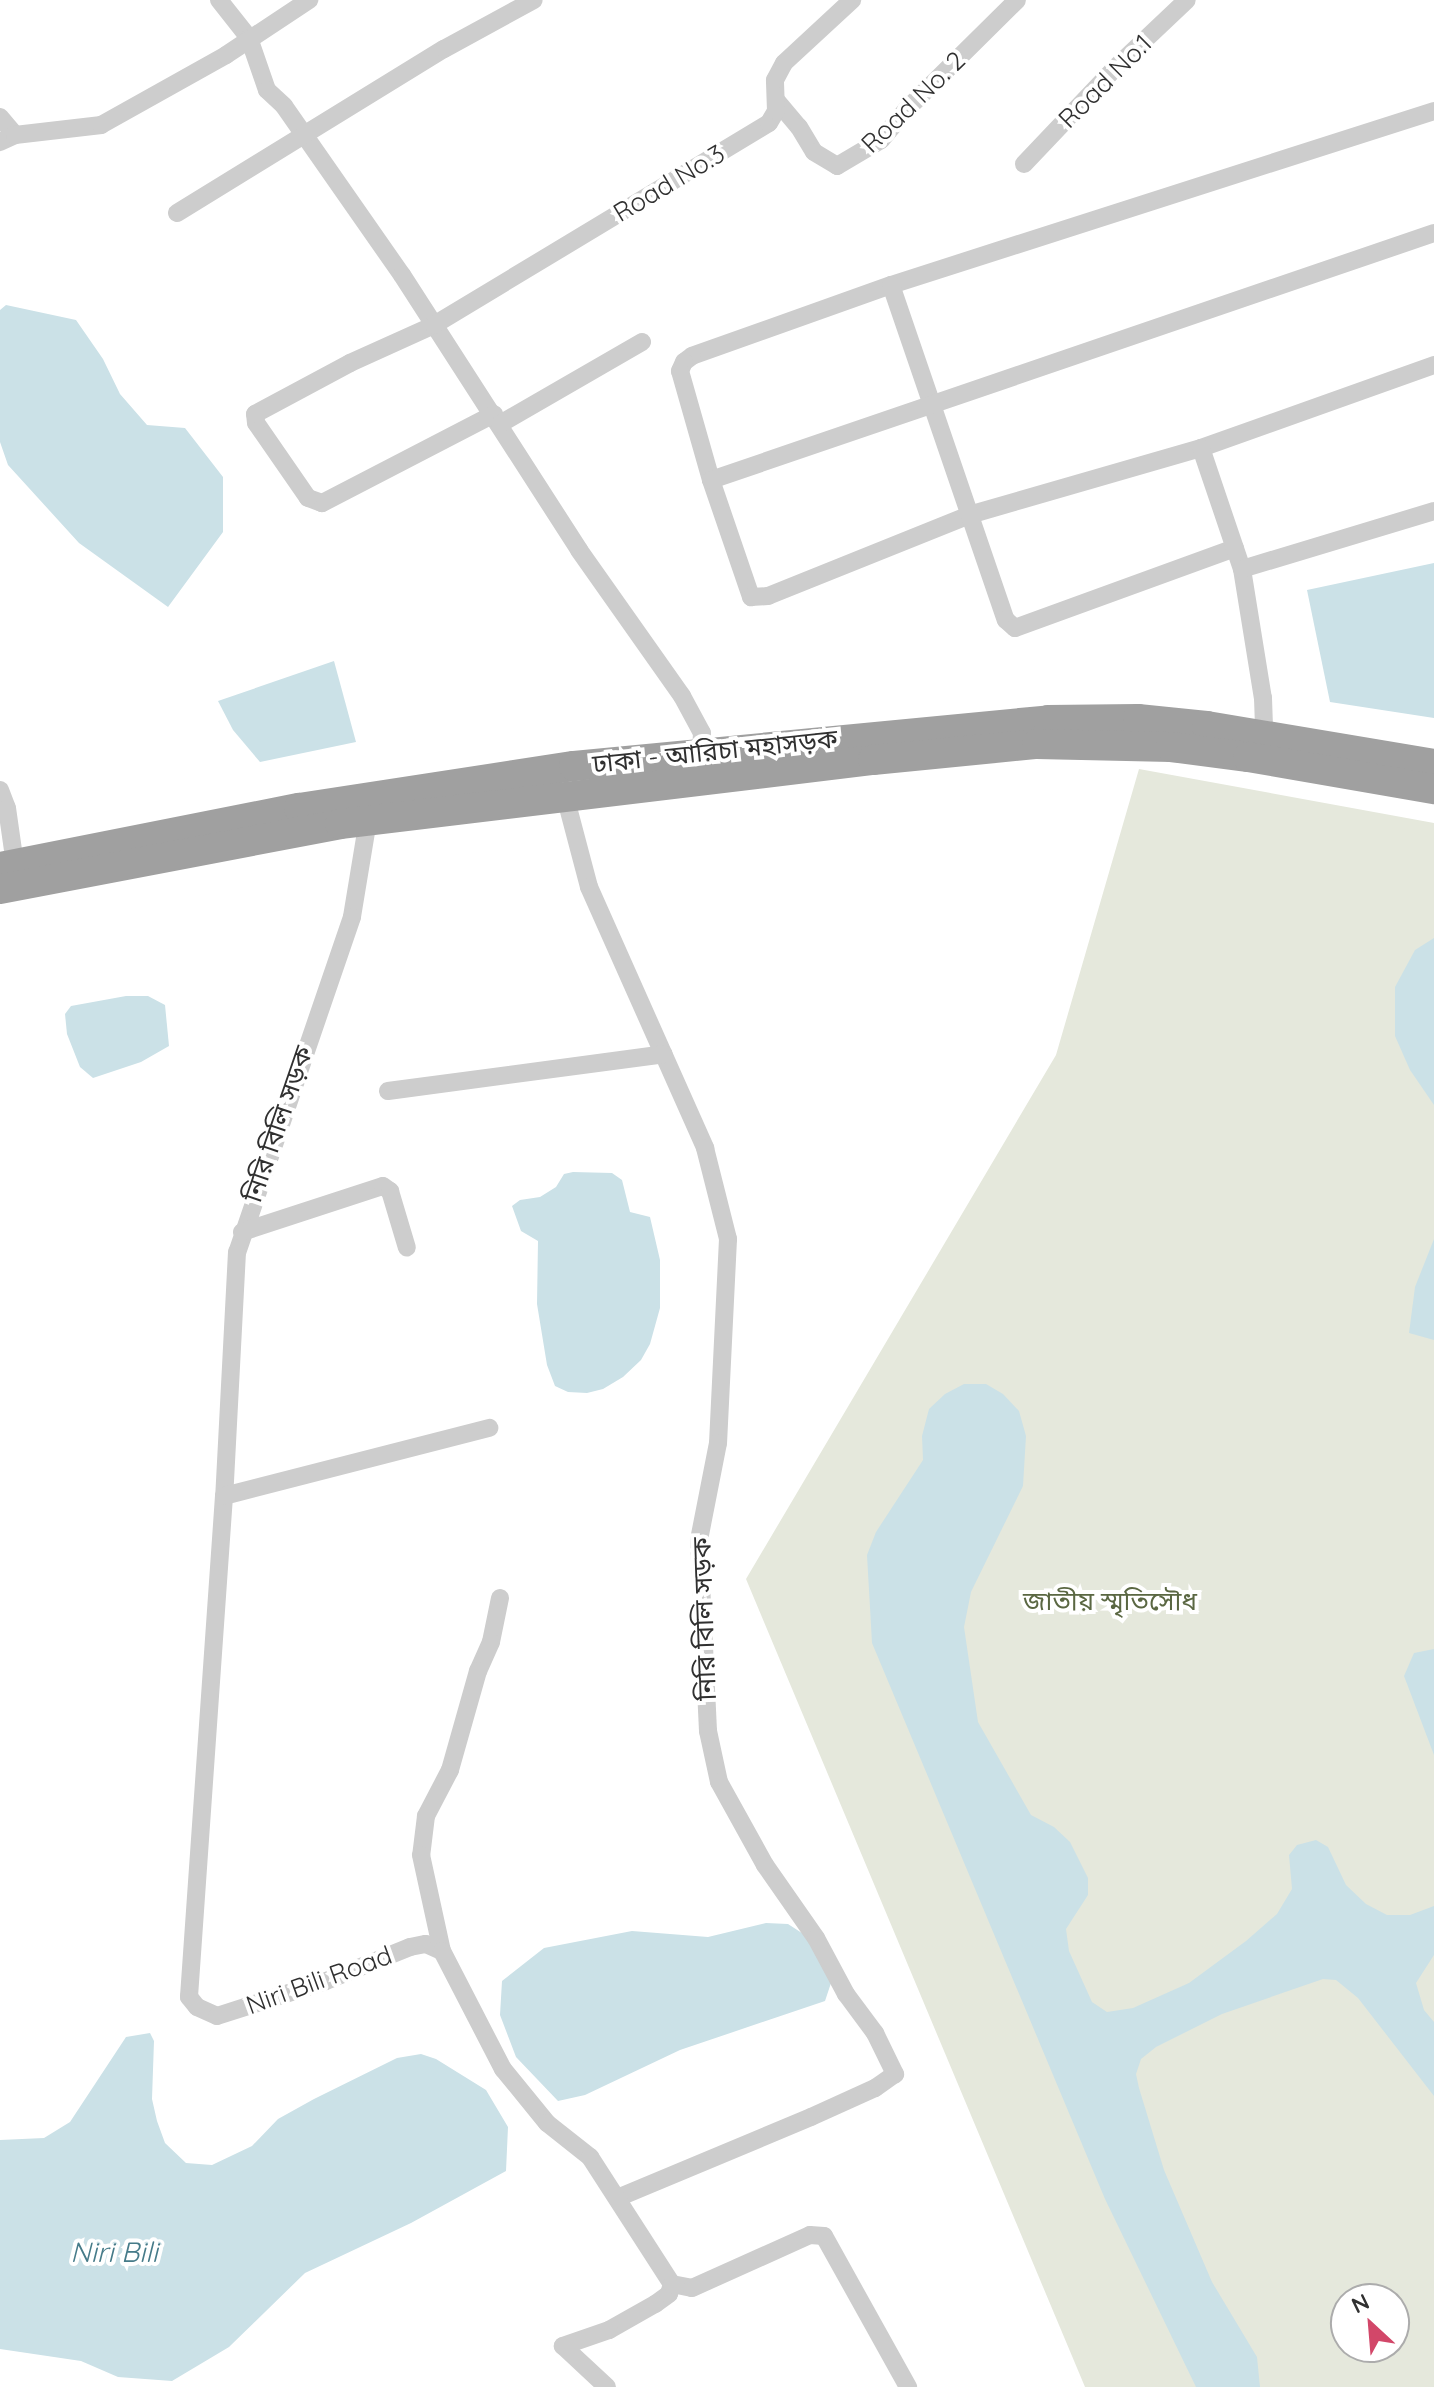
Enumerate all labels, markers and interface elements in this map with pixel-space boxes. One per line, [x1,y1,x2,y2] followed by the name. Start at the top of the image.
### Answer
[1052,28,1158,134] street label: Road No.1
[855,45,971,159] street label: Road No. 2
[608,138,730,228] street label: Road No.3
[591,723,839,779] street label: ঢাকা - আরিচা মহাসড়ক
[237,1042,319,1206] street label: নিরি বিলি সড়ক
[686,1537,722,1701] street label: নিরি বিলি সড়ক
[1023,1585,1197,1617] park label: জাতীয় স্মৃতিসৌধ
[242,1939,396,2021] street label: Niri Bili Road
[70,2235,158,2269] water label: Niri Bili
[1330,2283,1410,2363] north arrow
[1347,2287,1374,2319] text: N

